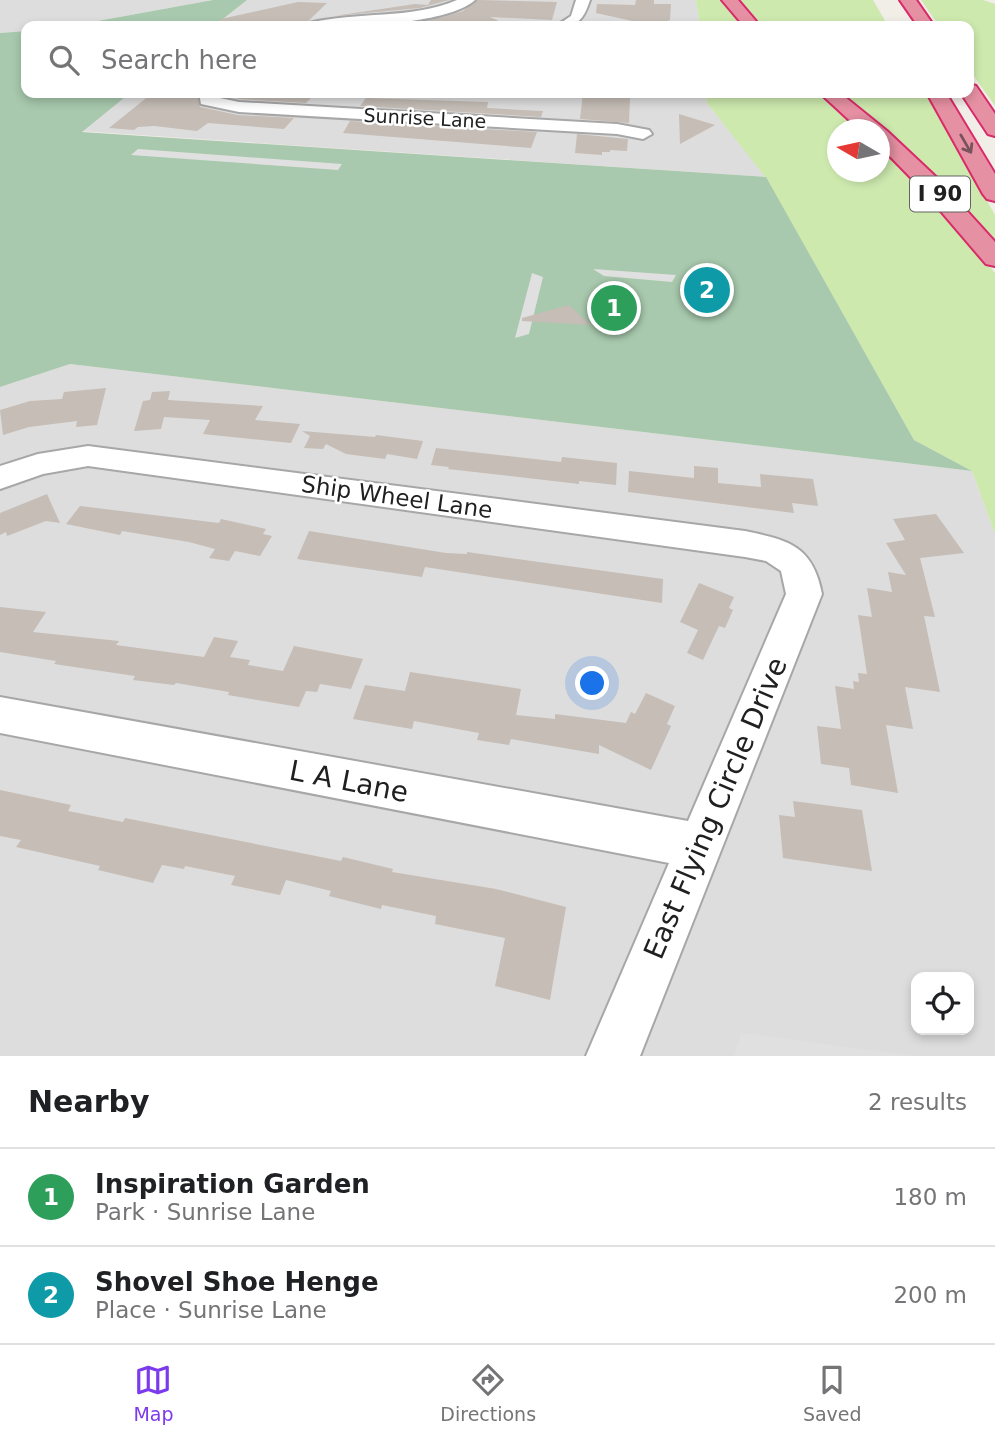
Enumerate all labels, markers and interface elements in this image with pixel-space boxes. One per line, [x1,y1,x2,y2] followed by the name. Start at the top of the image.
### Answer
[21,21,974,98] search box
[45,41,83,79] icon: search
[101,45,257,75] text: Search here
[363,104,487,132] street label: Sunrise Lane
[827,119,890,182] north arrow
[959,133,973,153] one-way arrow
[910,176,970,212] road number: I 90
[684,264,730,316] pin: 2
[591,282,637,334] pin: 1
[300,471,494,523] street label: Ship Wheel Lane
[637,653,794,964] street label: East Flying Circle Drive
[575,666,609,700] your location
[287,754,411,809] street label: L A Lane
[911,972,974,1035] map controls
[911,972,974,1035] button: locate
[28,1084,150,1119] text: Nearby
[868,1089,967,1115] text: 2 results
[95,1169,370,1199] text: Inspiration Garden
[43,1184,59,1210] text: 1
[893,1184,967,1210] text: 180 m
[95,1199,315,1225] text: Park · Sunrise Lane
[95,1267,379,1297] text: Shovel Shoe Henge
[43,1282,59,1308] text: 2
[893,1282,967,1308] text: 200 m
[95,1297,327,1323] text: Place · Sunrise Lane
[133,1361,174,1425] tab: Map
[440,1361,536,1425] tab: Directions
[803,1361,862,1425] tab: Saved

